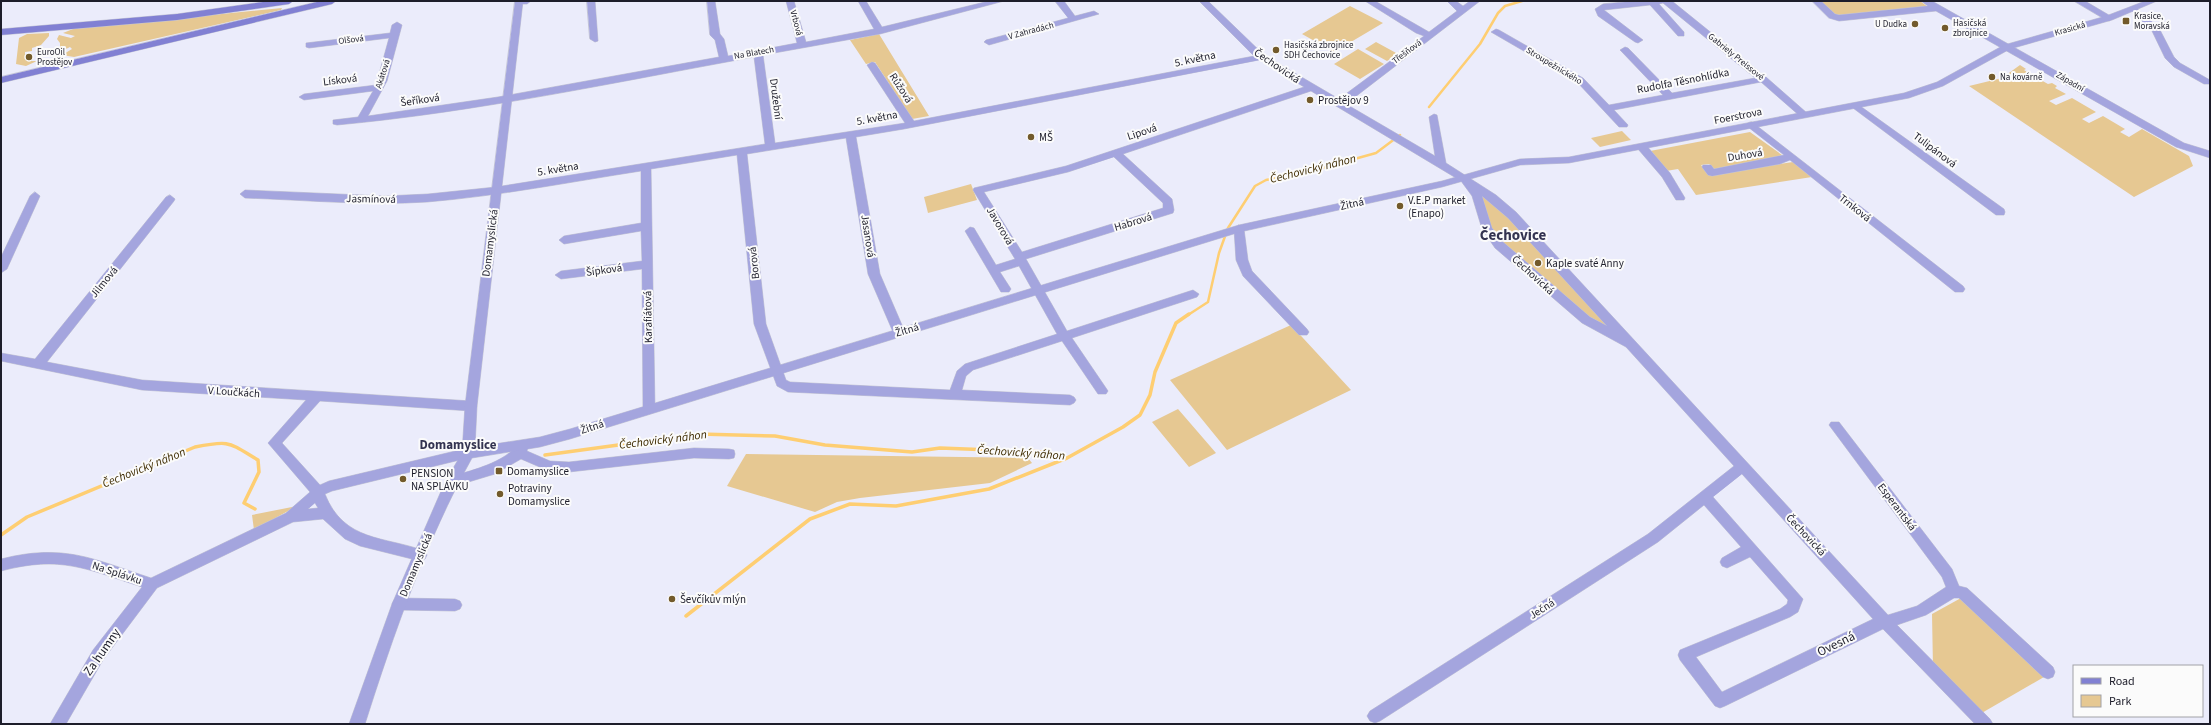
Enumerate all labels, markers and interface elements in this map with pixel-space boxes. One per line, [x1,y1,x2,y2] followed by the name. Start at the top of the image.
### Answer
[786,9,806,37] street label: Vrbová
[2134,10,2170,33] place label: Krasice, Moravská
[2121,16,2131,26] marker: Krasice, Moravská
[1953,17,1988,40] place label: Hasičská zbrojnice
[1875,18,1907,31] place label: U Dudka
[2053,18,2087,40] street label: Krasická
[1007,19,1055,43] street label: V Zahradách
[1910,19,1920,29] marker: U Dudka
[1940,23,1950,33] marker: Hasičská zbrojnice
[1705,30,1767,84] street label: Gabriely Preissové
[338,32,364,48] street label: Olšová
[1390,37,1424,67] street label: Třešňová
[1284,39,1354,62] place label: Hasičská zbrojnice SDH Čechovice
[733,43,775,63] street label: Na Blatech
[1523,44,1585,88] street label: Stroupežnického
[1251,45,1303,87] street label: Čechovická
[1271,45,1281,55] marker: Hasičská zbrojnice SDH Čechovice
[37,46,73,69] place label: EuroOil Prostějov
[1173,47,1217,71] street label: 5. května
[24,52,34,62] marker: EuroOil Prostějov
[372,58,394,90] street label: Akátová
[1636,65,1730,97] street label: Rudolfa Těsnohlídka
[2053,69,2087,96] street label: Západní
[322,70,358,90] street label: Lísková
[886,70,916,106] street label: Růžová
[2000,71,2043,84] place label: Na kovárně
[1987,72,1997,82] marker: Na kovárně
[766,78,786,121] street label: Družební
[399,90,441,110] street label: Šeříková
[1318,93,1369,108] place label: Prostějov 9
[1305,95,1315,105] marker: Prostějov 9
[1713,104,1763,128] street label: Foerstrova
[855,107,899,129] street label: 5. května
[1125,120,1159,144] street label: Lipová
[1910,129,1960,171] street label: Tulipánová
[1039,130,1053,145] place label: MŠ
[1026,132,1036,142] marker: MŠ
[1726,145,1764,165] street label: Duhová
[1268,150,1358,188] water label: Čechovický náhon
[536,158,580,180] street label: 5. května
[346,191,396,207] street label: Jasmínová
[1836,191,1874,225] street label: Trnková
[1408,193,1466,221] place label: V.E.P market (Enapo)
[1339,194,1365,214] street label: Žitná
[1395,201,1405,211] marker: V.E.P market (Enapo)
[983,204,1017,248] street label: Javorová
[478,209,502,277] street label: Domamyslická
[1112,209,1154,235] street label: Habrová
[857,213,879,259] street label: Jasanová
[1480,225,1547,246] district label: Čechovice
[745,246,763,280] street label: Borová
[1509,252,1557,298] street label: Čechovická
[1546,256,1624,271] place label: Kaple svaté Anny
[1533,258,1543,268] marker: Kaple svaté Anny
[585,260,623,280] street label: Šípková
[87,263,121,301] street label: Jilmová
[640,291,656,343] street label: Karafiátová
[893,319,921,341] street label: Žitná
[208,383,260,401] street label: V Loučkách
[578,416,606,438] street label: Žitná
[618,426,708,454] water label: Čechovický náhon
[420,436,497,454] district label: Domamyslice
[976,441,1066,465] water label: Čechovický náhon
[100,444,188,492] water label: Čechovický náhon
[507,464,570,479] place label: Domamyslice
[411,466,469,494] place label: PENSION NA SPLÁVKU
[494,466,504,476] marker: Domamyslice
[398,474,408,484] marker: PENSION NA SPLÁVKU
[1874,480,1920,534] street label: Esperantská
[508,481,571,509] place label: Potraviny Domamyslice
[495,489,505,499] marker: Potraviny Domamyslice
[1783,511,1829,559] street label: Čechovická
[396,531,436,599] street label: Domamyslická
[90,558,144,588] street label: Na Splávku
[680,592,746,607] place label: Ševčíkův mlýn
[667,594,677,604] marker: Ševčíkův mlýn
[1526,595,1558,623] street label: Ječná
[79,625,125,679] street label: Za humny
[1814,627,1858,661] street label: Ovesná
[2073,665,2203,717] legend
[2109,673,2135,690] text: Road
[2109,693,2131,710] text: Park

